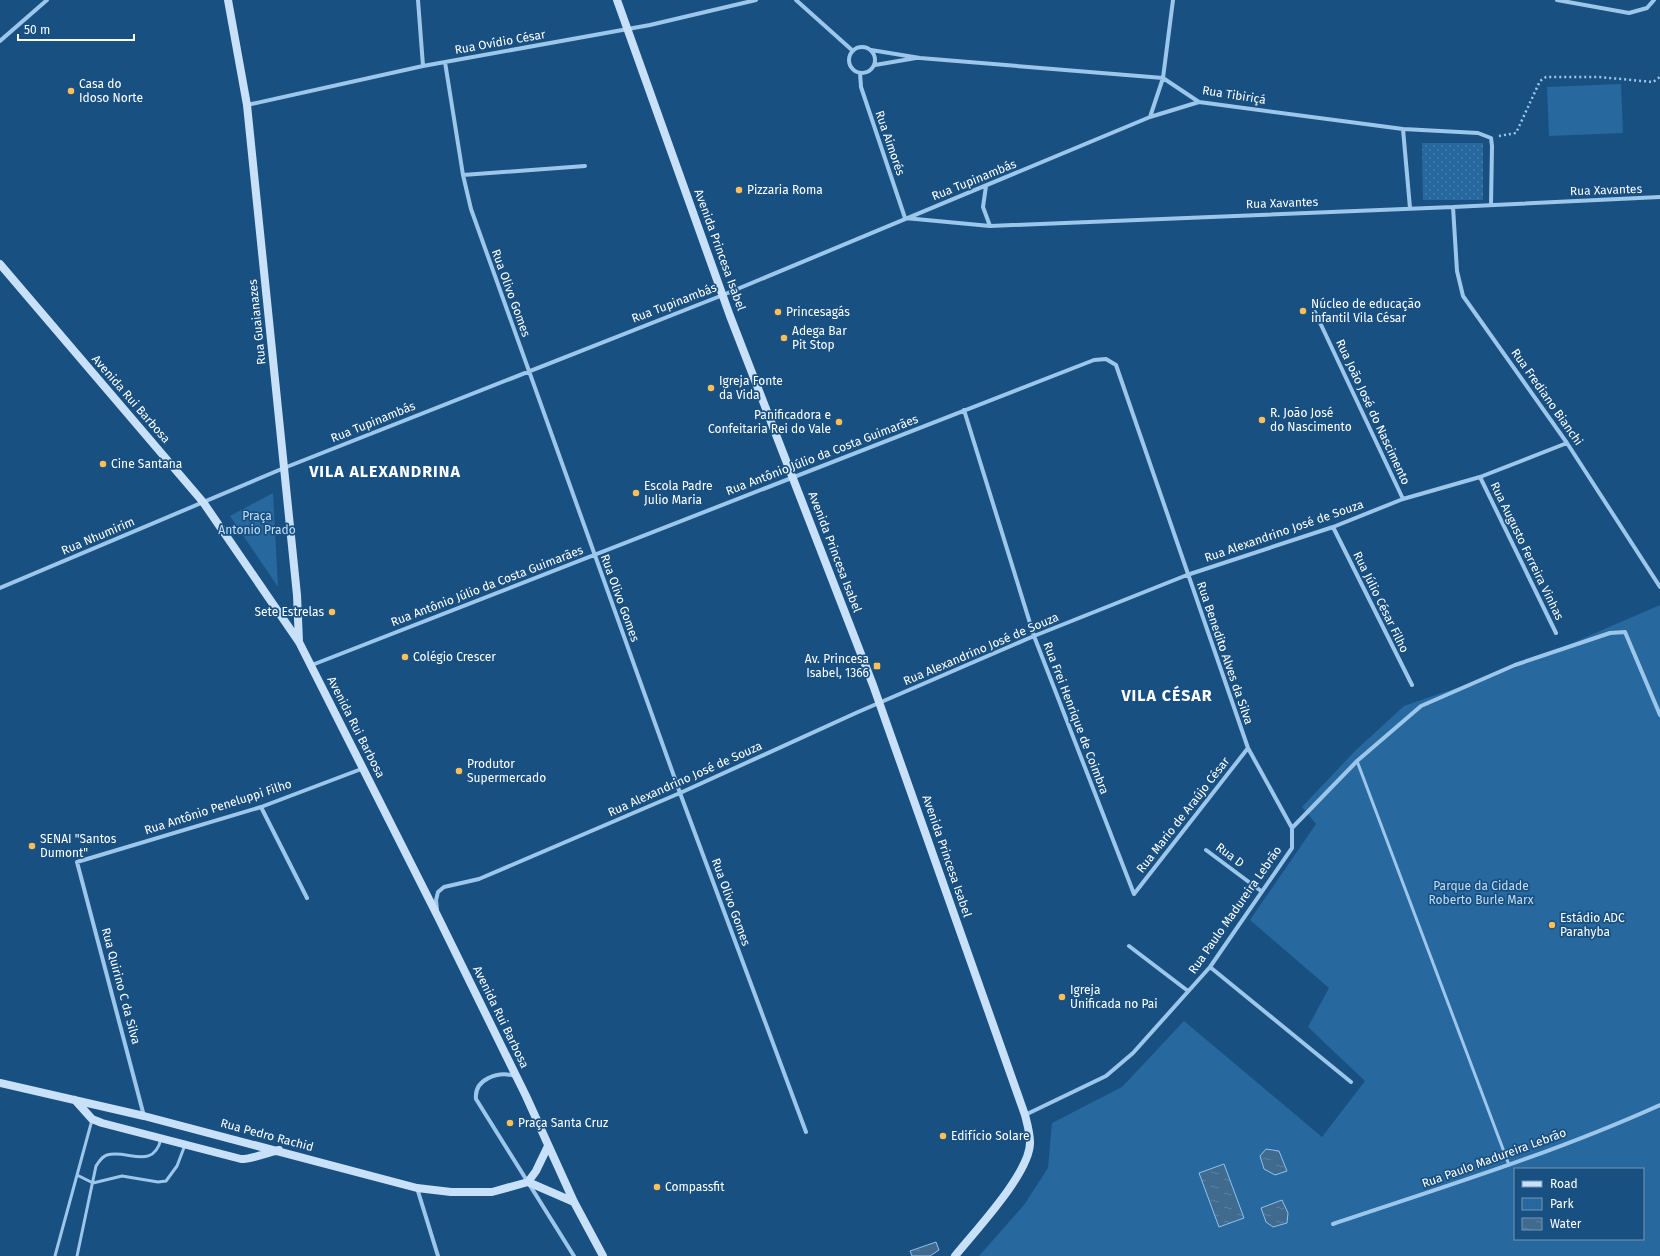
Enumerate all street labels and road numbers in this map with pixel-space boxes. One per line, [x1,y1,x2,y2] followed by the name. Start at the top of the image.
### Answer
[453,27,547,57] street label: Rua Ovídio César
[1201,83,1267,107] street label: Rua Tibiriçá
[872,109,908,178] street label: Rua Aimorés
[930,156,1019,203] street label: Rua Tupinambás
[1570,182,1643,198] street label: Rua Xavantes
[691,187,749,313] street label: Avenida Princesa Isabel
[1246,195,1319,211] street label: Rua Xavantes
[489,247,533,339] street label: Rua Olivo Gomes
[246,278,268,365] street label: Rua Guaianazes
[629,280,719,326] street label: Rua Tupinambás
[1333,337,1413,487] street label: Rua João José do Nascimento
[1508,346,1586,448] street label: Rua Frediano Bianchi
[89,352,173,446] street label: Avenida Rui Barbosa
[329,398,418,445] street label: Rua Tupinambás
[724,412,921,498] street label: Rua Antônio Júlio da Costa Guimarães
[1487,480,1567,623] street label: Rua Augusto Ferreira Vinhas
[805,490,865,615] street label: Avenida Princesa Isabel
[1203,497,1365,565] street label: Rua Alexandrino José de Souza
[59,514,137,558] street label: Rua Nhumirim
[389,543,586,629] street label: Rua Antônio Júlio da Costa Guimarães
[1350,549,1412,655] street label: Rua Júlio César Filho
[598,552,642,644] street label: Rua Olivo Gomes
[1194,580,1256,726] street label: Rua Benedito Alves da Silva
[901,610,1061,688] street label: Rua Alexandrino José de Souza
[1040,640,1112,796] street label: Rua Frei Henrique de Coimbra
[324,674,388,780] street label: Avenida Rui Barbosa
[606,739,764,819] street label: Rua Alexandrino José de Souza
[1134,754,1233,876] street label: Rua Mario de Araújo César
[143,777,293,837] street label: Rua Antônio Peneluppi Filho
[919,793,975,919] street label: Avenida Princesa Isabel
[1213,840,1247,870] street label: Rua D
[1185,843,1285,977] street label: Rua Paulo Madureira Lebrão
[709,856,753,948] street label: Rua Olivo Gomes
[99,926,143,1046] street label: Rua Quirino C da Silva
[470,964,532,1070] street label: Avenida Rui Barbosa
[219,1116,315,1154] street label: Rua Pedro Rachid
[1420,1125,1568,1191] street label: Rua Paulo Madureira Lebrão

